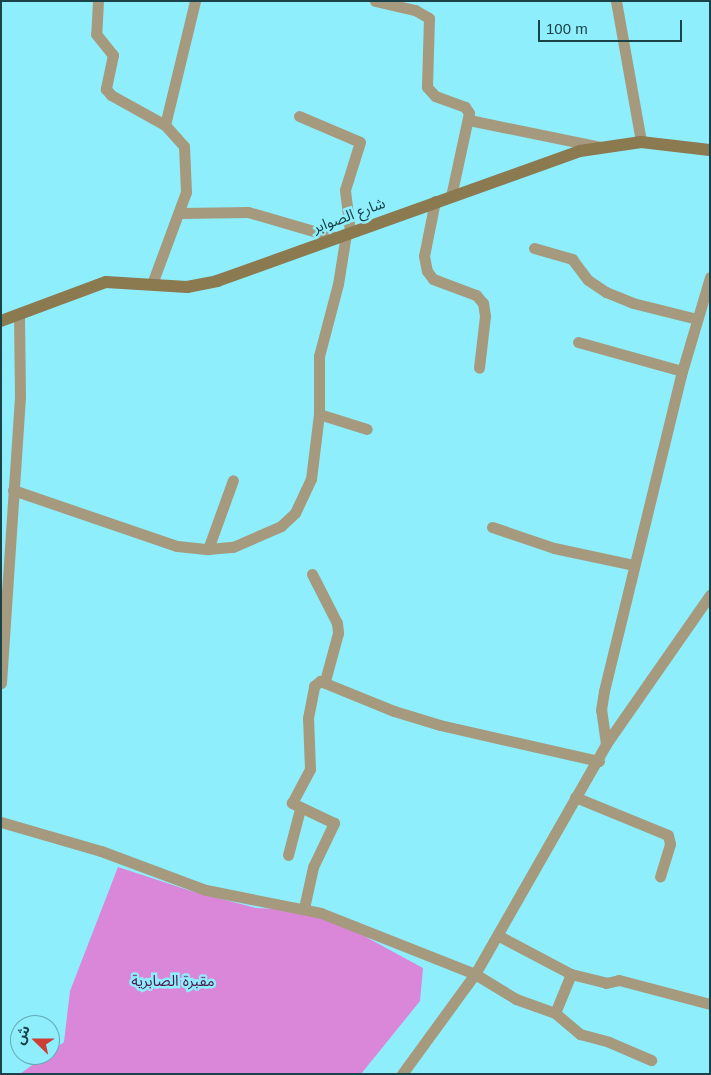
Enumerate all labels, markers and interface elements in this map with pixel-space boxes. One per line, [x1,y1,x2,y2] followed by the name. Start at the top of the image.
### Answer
[541,10,685,42] scale bar
[546,20,588,37] text: 100 m
[310,194,388,236] street label: شارع الصوابر
[131,972,215,990] park label: مقبرة الصابرية
[10,1015,60,1065] north arrow
[11,1023,33,1047] text: ش

